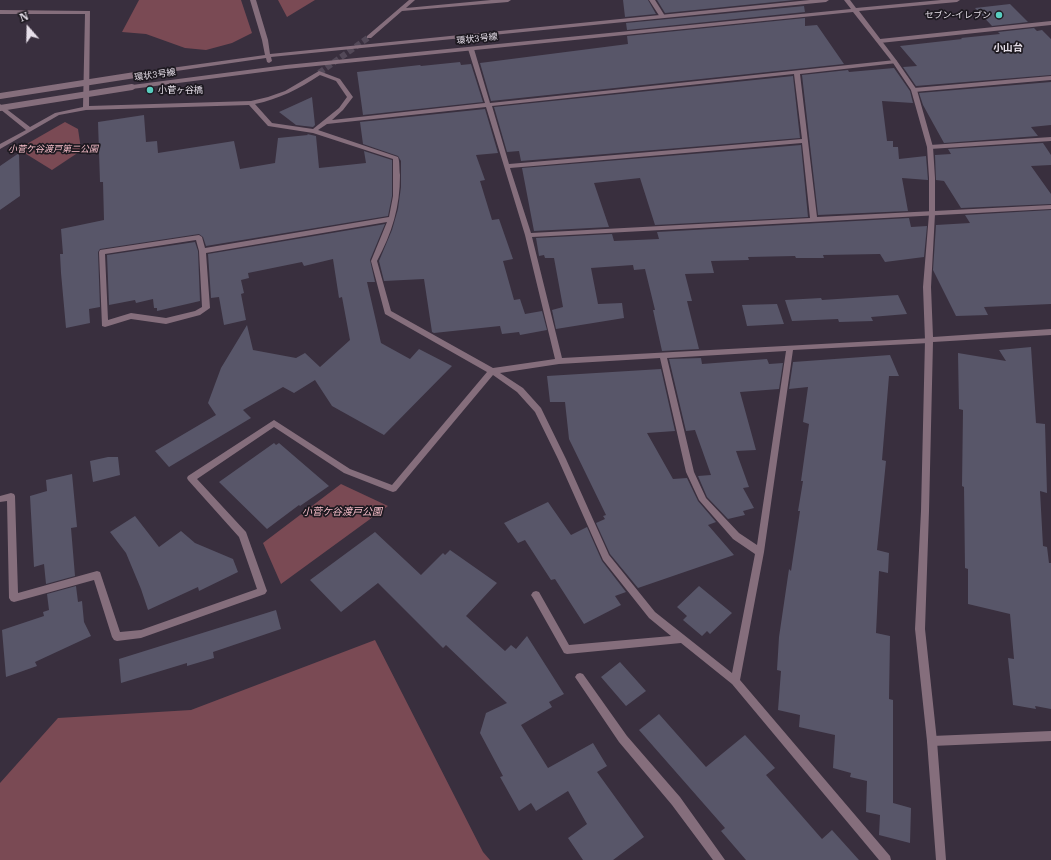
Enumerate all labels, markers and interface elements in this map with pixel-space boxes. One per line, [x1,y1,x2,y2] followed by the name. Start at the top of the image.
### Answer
[8,8,48,48] north arrow
[17,9,30,25] text: N
[924,10,991,20] place label: セブン-イレブン
[994,10,1004,20] marker: セブン-イレブン
[456,31,498,47] street label: 環状3号線
[993,42,1023,54] district label: 小山台
[134,67,176,83] street label: 環状3号線
[145,85,155,95] marker: 小菅ヶ谷橋
[158,85,203,95] place label: 小菅ヶ谷橋
[8,144,98,154] park label: 小菅ケ谷渡戸第二公園
[302,506,382,518] park label: 小菅ケ谷渡戸公園

